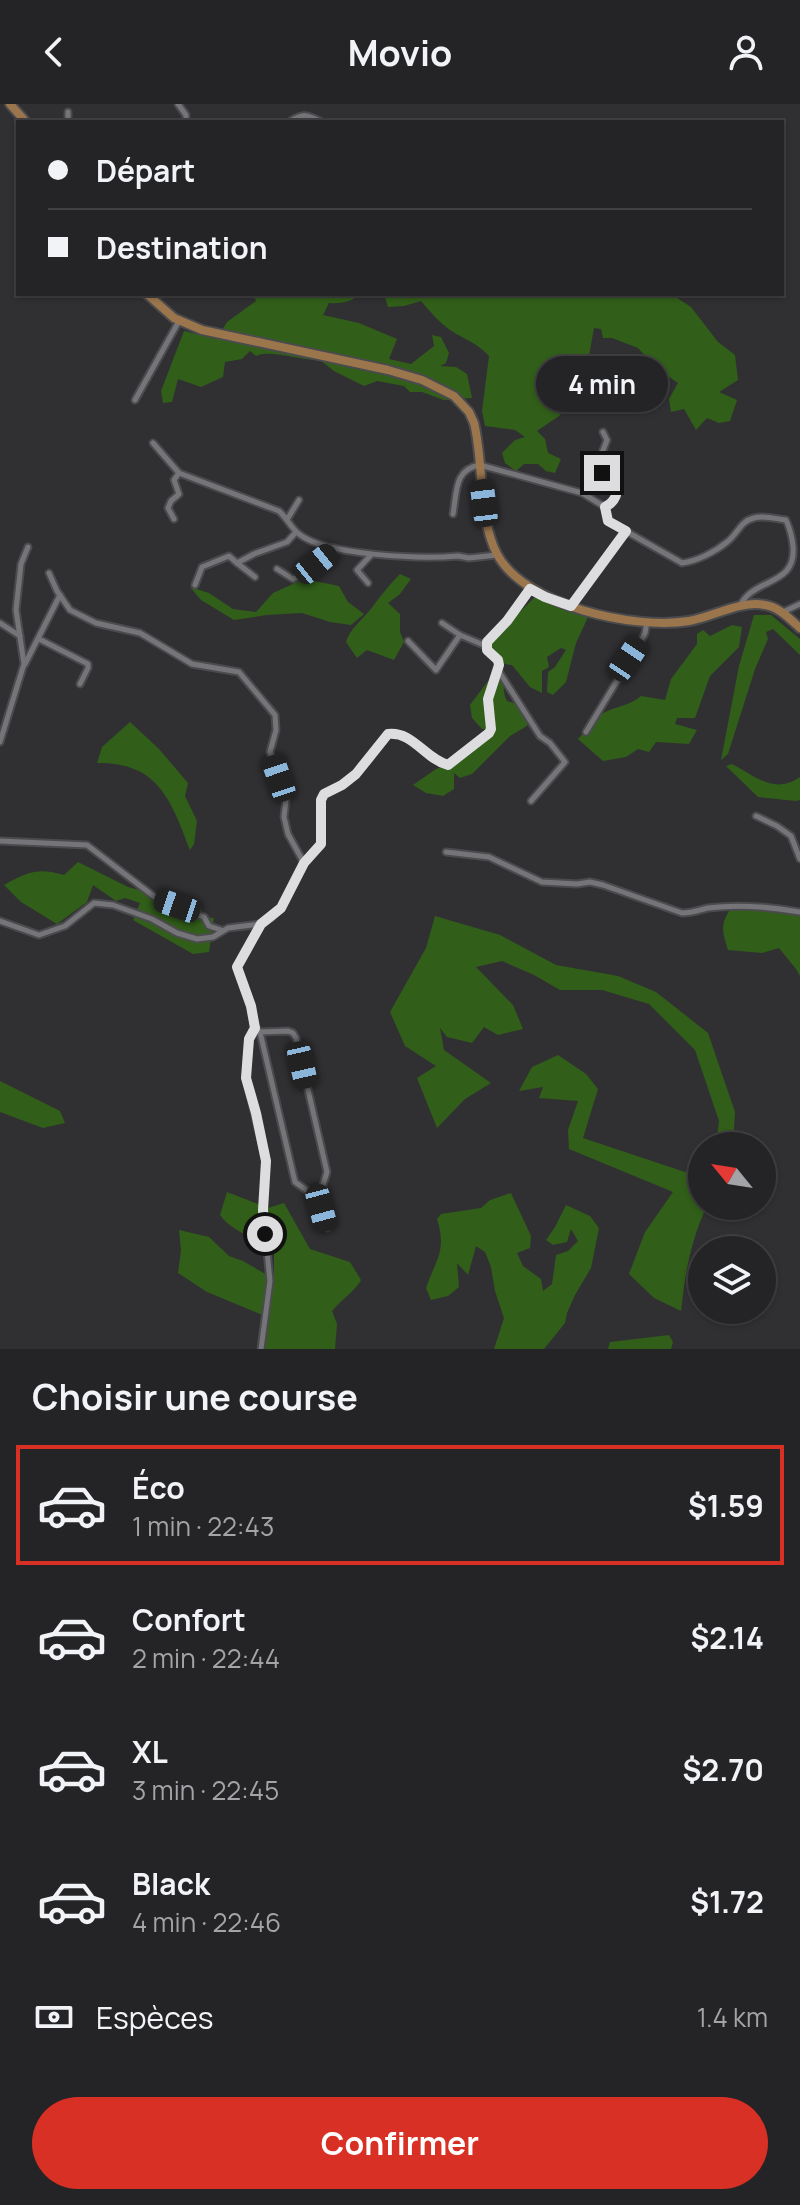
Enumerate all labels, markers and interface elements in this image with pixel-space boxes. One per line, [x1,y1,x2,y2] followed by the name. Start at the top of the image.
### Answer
[348,28,452,77] text: Movio
[32,30,76,74] icon: back
[724,30,768,74] icon: person
[96,150,195,191] text: Départ
[96,227,267,268] text: Destination
[536,357,668,413] callout: 4 min
[568,366,636,402] text: 4 min
[584,455,620,491] route end
[469,478,499,528] car
[290,540,342,588] car
[605,632,651,686] car
[260,751,298,805] car
[150,887,204,925] car
[285,1039,319,1091] car
[688,1132,776,1220] north arrow
[688,1132,776,1324] map controls
[303,1182,339,1234] car
[247,1216,283,1252] route start
[688,1236,776,1324] button: layers
[32,1372,358,1421] text: Choisir une course
[132,1467,185,1508] text: Éco
[36,1469,108,1541] icon: car
[688,1485,764,1526] text: $1.59
[132,1508,274,1544] text: 1 min · 22:43
[132,1599,246,1640] text: Confort
[36,1601,108,1673] icon: car
[690,1617,764,1658] text: $2.14
[132,1640,280,1676] text: 2 min · 22:44
[132,1731,168,1772] text: XL
[36,1733,108,1805] icon: car
[682,1749,764,1790] text: $2.70
[132,1772,279,1808] text: 3 min · 22:45
[132,1863,210,1904] text: Black
[36,1865,108,1937] icon: car
[690,1881,764,1922] text: $1.72
[132,1904,281,1940] text: 4 min · 22:46
[32,1995,76,2039] icon: cash
[96,1997,214,2038] text: Espèces
[697,1999,768,2035] text: 1.4 km
[32,2097,768,2189] button: Confirmer

